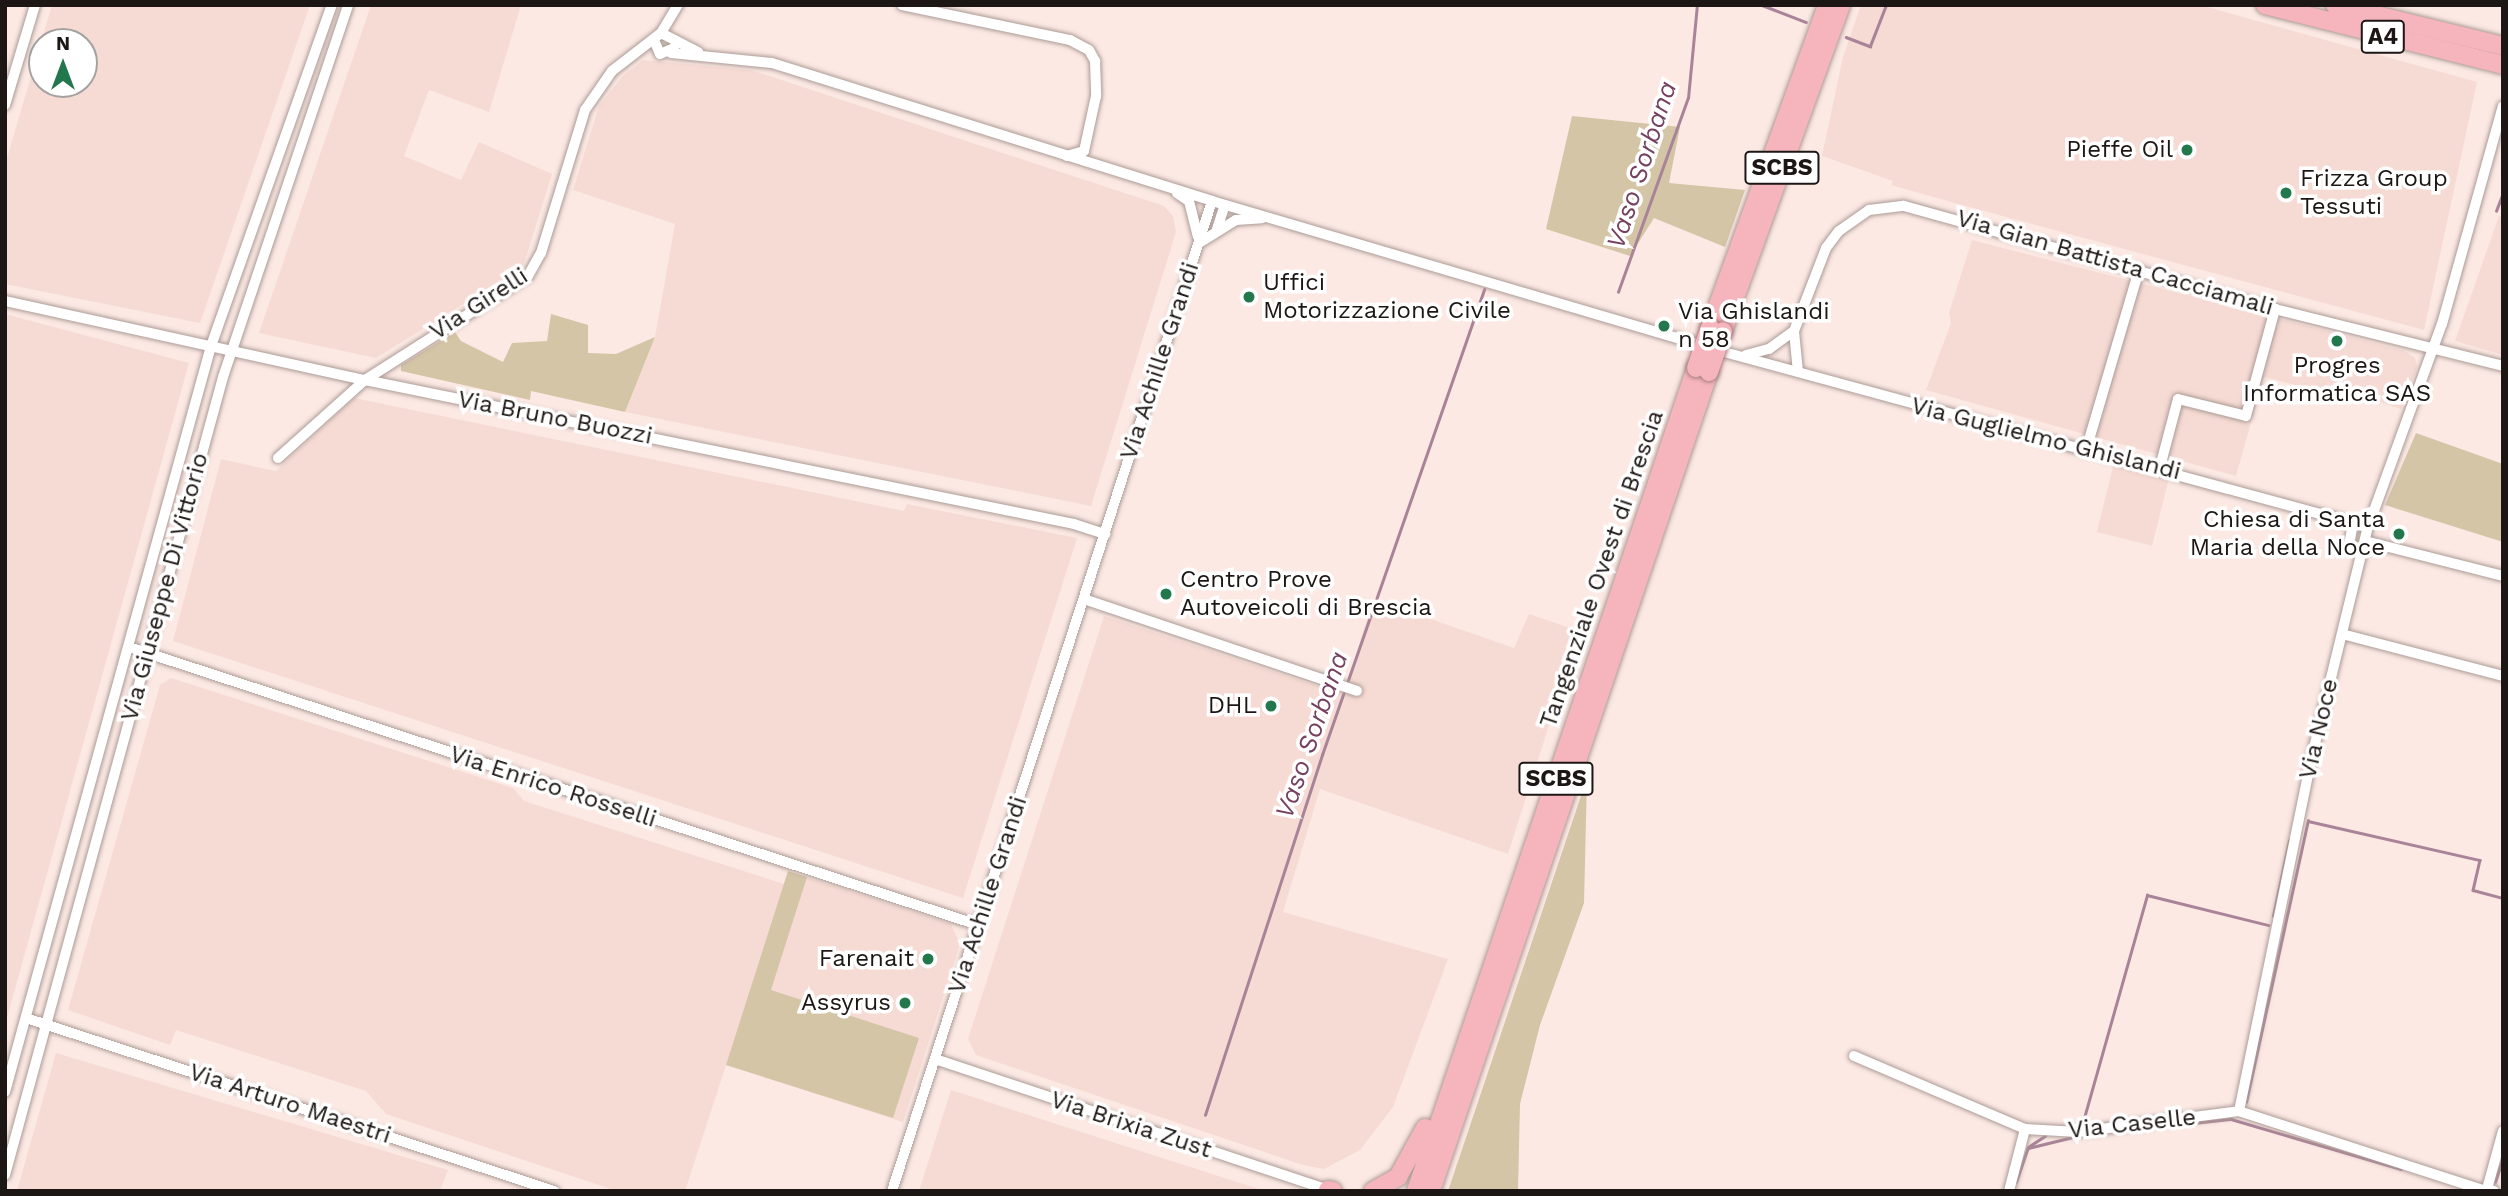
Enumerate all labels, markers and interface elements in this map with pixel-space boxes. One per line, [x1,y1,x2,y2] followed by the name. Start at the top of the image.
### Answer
[2360,18,2406,56] road number: A4
[28,28,98,98] north arrow
[56,32,70,55] text: N
[1600,77,1684,253] water label: Vaso Sorbana
[2066,136,2173,164] place label: Pieffe Oil
[2179,142,2195,158] marker: Pieffe Oil
[1744,148,1820,188] road number: SCBS
[2300,165,2448,221] place label: Frizza Group Tessuti
[2278,185,2294,201] marker: Frizza Group Tessuti
[1953,204,2277,322] street label: Via Gian Battista Cacciamali
[1114,258,1206,464] street label: Via Achille Grandi
[424,261,534,347] street label: Via Girelli
[1263,269,1511,325] place label: Uffici Motorizzazione Civile
[1241,289,1257,305] marker: Uffici Motorizzazione Civile
[1678,298,1830,354] place label: Via Ghislandi n 58
[1656,318,1672,334] marker: Via Ghislandi n 58
[2329,333,2345,349] marker: Progres Informatica SAS
[2243,352,2431,408] place label: Progres Informatica SAS
[455,385,655,451] street label: Via Bruno Buozzi
[1908,391,2184,487] street label: Via Guglielmo Ghislandi
[1534,406,1670,732] street label: Tangenziale Ovest di Brescia
[115,449,215,725] street label: Via Giuseppe Di Vittorio
[2189,506,2385,562] place label: Chiesa di Santa Maria della Noce
[2391,526,2407,542] marker: Chiesa di Santa Maria della Noce
[1180,566,1432,622] place label: Centro Prove Autoveicoli di Brescia
[1158,586,1174,602] marker: Centro Prove Autoveicoli di Brescia
[1269,648,1355,822] water label: Vaso Sorbana
[2293,676,2345,782] street label: Via Noce
[1208,692,1257,720] place label: DHL
[1263,698,1279,714] marker: DHL
[446,740,660,834] street label: Via Enrico Rosselli
[1518,760,1594,799] road number: SCBS
[942,792,1034,998] street label: Via Achille Grandi
[819,945,914,973] place label: Farenait
[920,951,936,967] marker: Farenait
[801,989,891,1017] place label: Assyrus
[897,995,913,1011] marker: Assyrus
[185,1058,395,1150] street label: Via Arturo Maestri
[1046,1085,1216,1165] street label: Via Brixia Zust
[2066,1103,2198,1145] street label: Via Caselle

